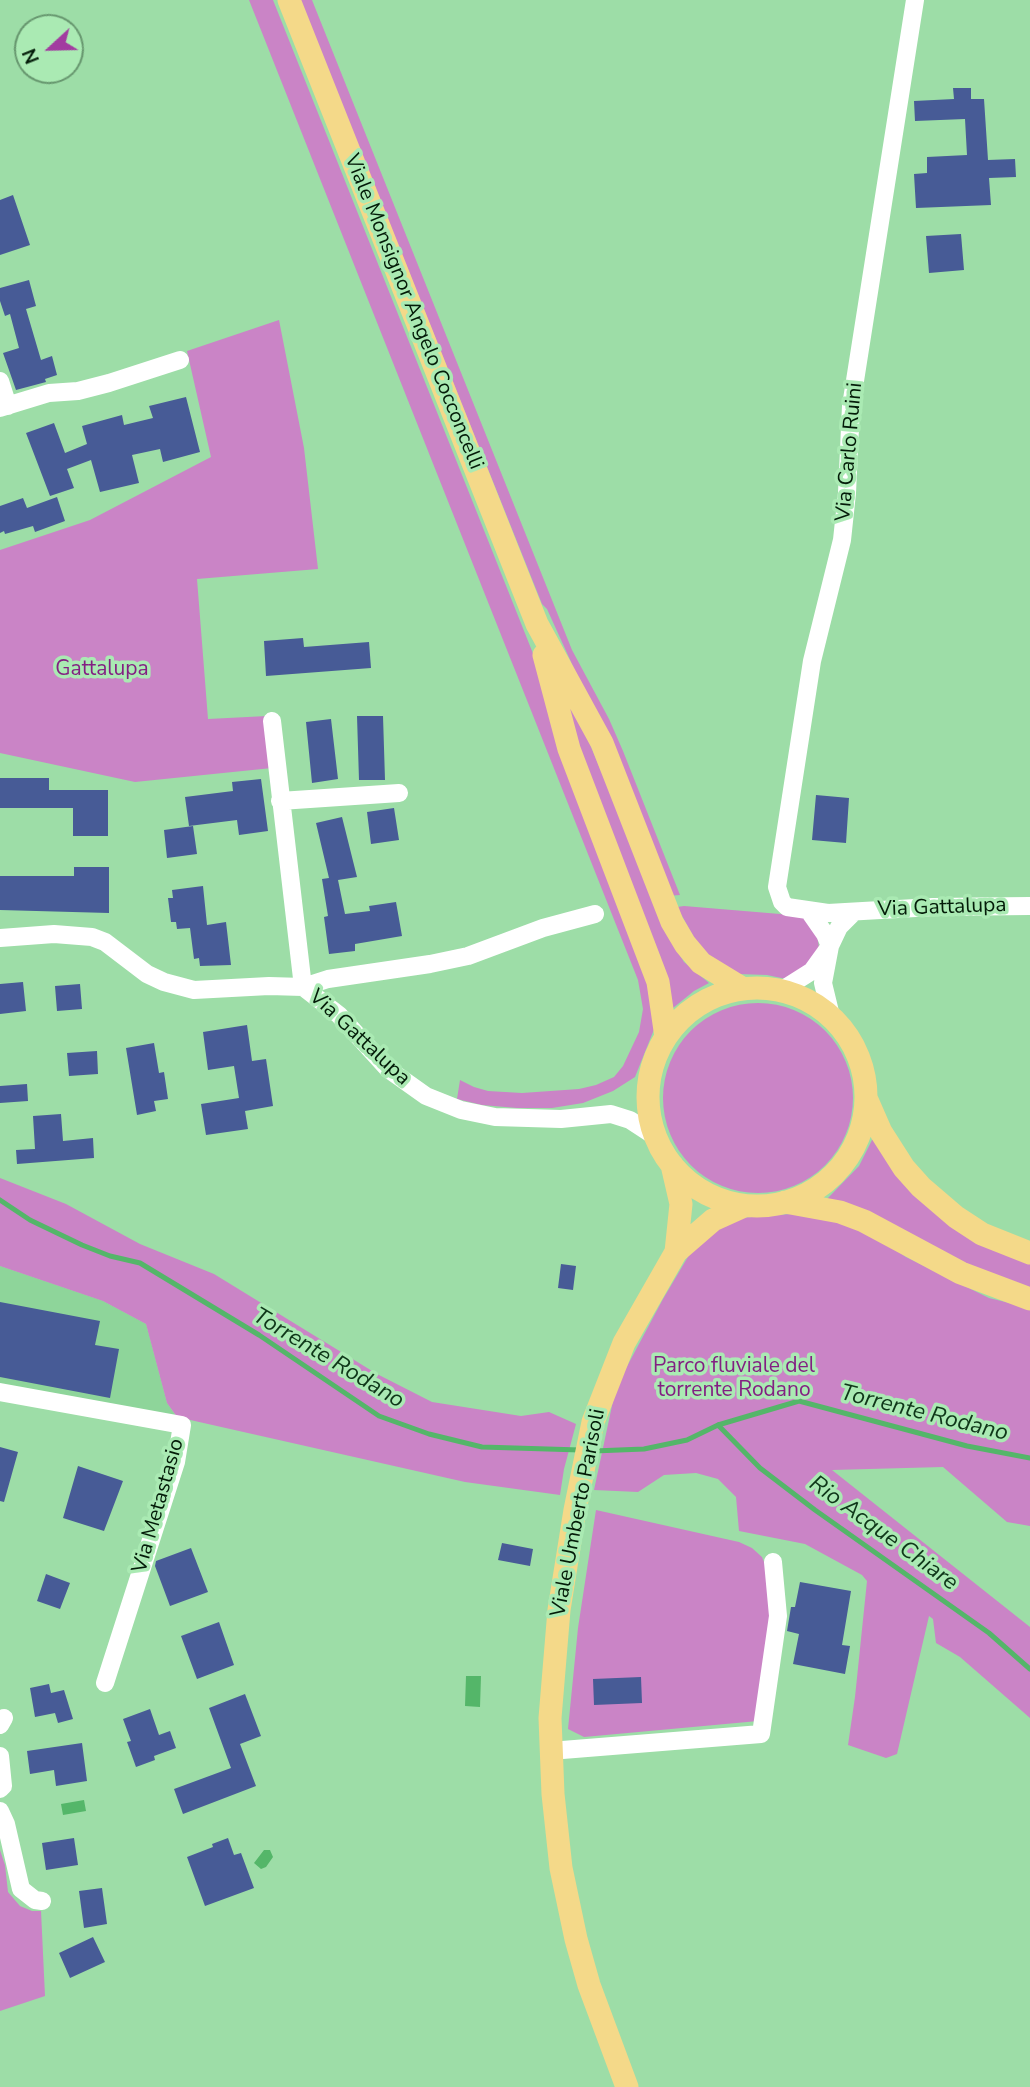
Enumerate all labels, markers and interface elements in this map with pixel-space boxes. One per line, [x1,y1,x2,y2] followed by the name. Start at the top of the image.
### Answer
[14,14,84,84] north arrow
[17,45,46,68] text: N
[338,151,488,473] street label: Viale Monsignor Angelo Cocconcelli
[831,382,869,522] street label: Via Carlo Ruini
[55,657,149,683] park label: Gattalupa
[877,893,1007,923] street label: Via Gattalupa
[303,985,415,1091] street label: Via Gattalupa
[247,1303,409,1415] water label: Torrente Rodano
[653,1354,815,1404] park label: Parco fluviale del torrente Rodano
[837,1380,1011,1448] water label: Torrente Rodano
[546,1407,612,1619] street label: Viale Umberto Parisoli
[128,1436,190,1576] street label: Via Metastasio
[803,1471,963,1597] water label: Rio Acque Chiare

